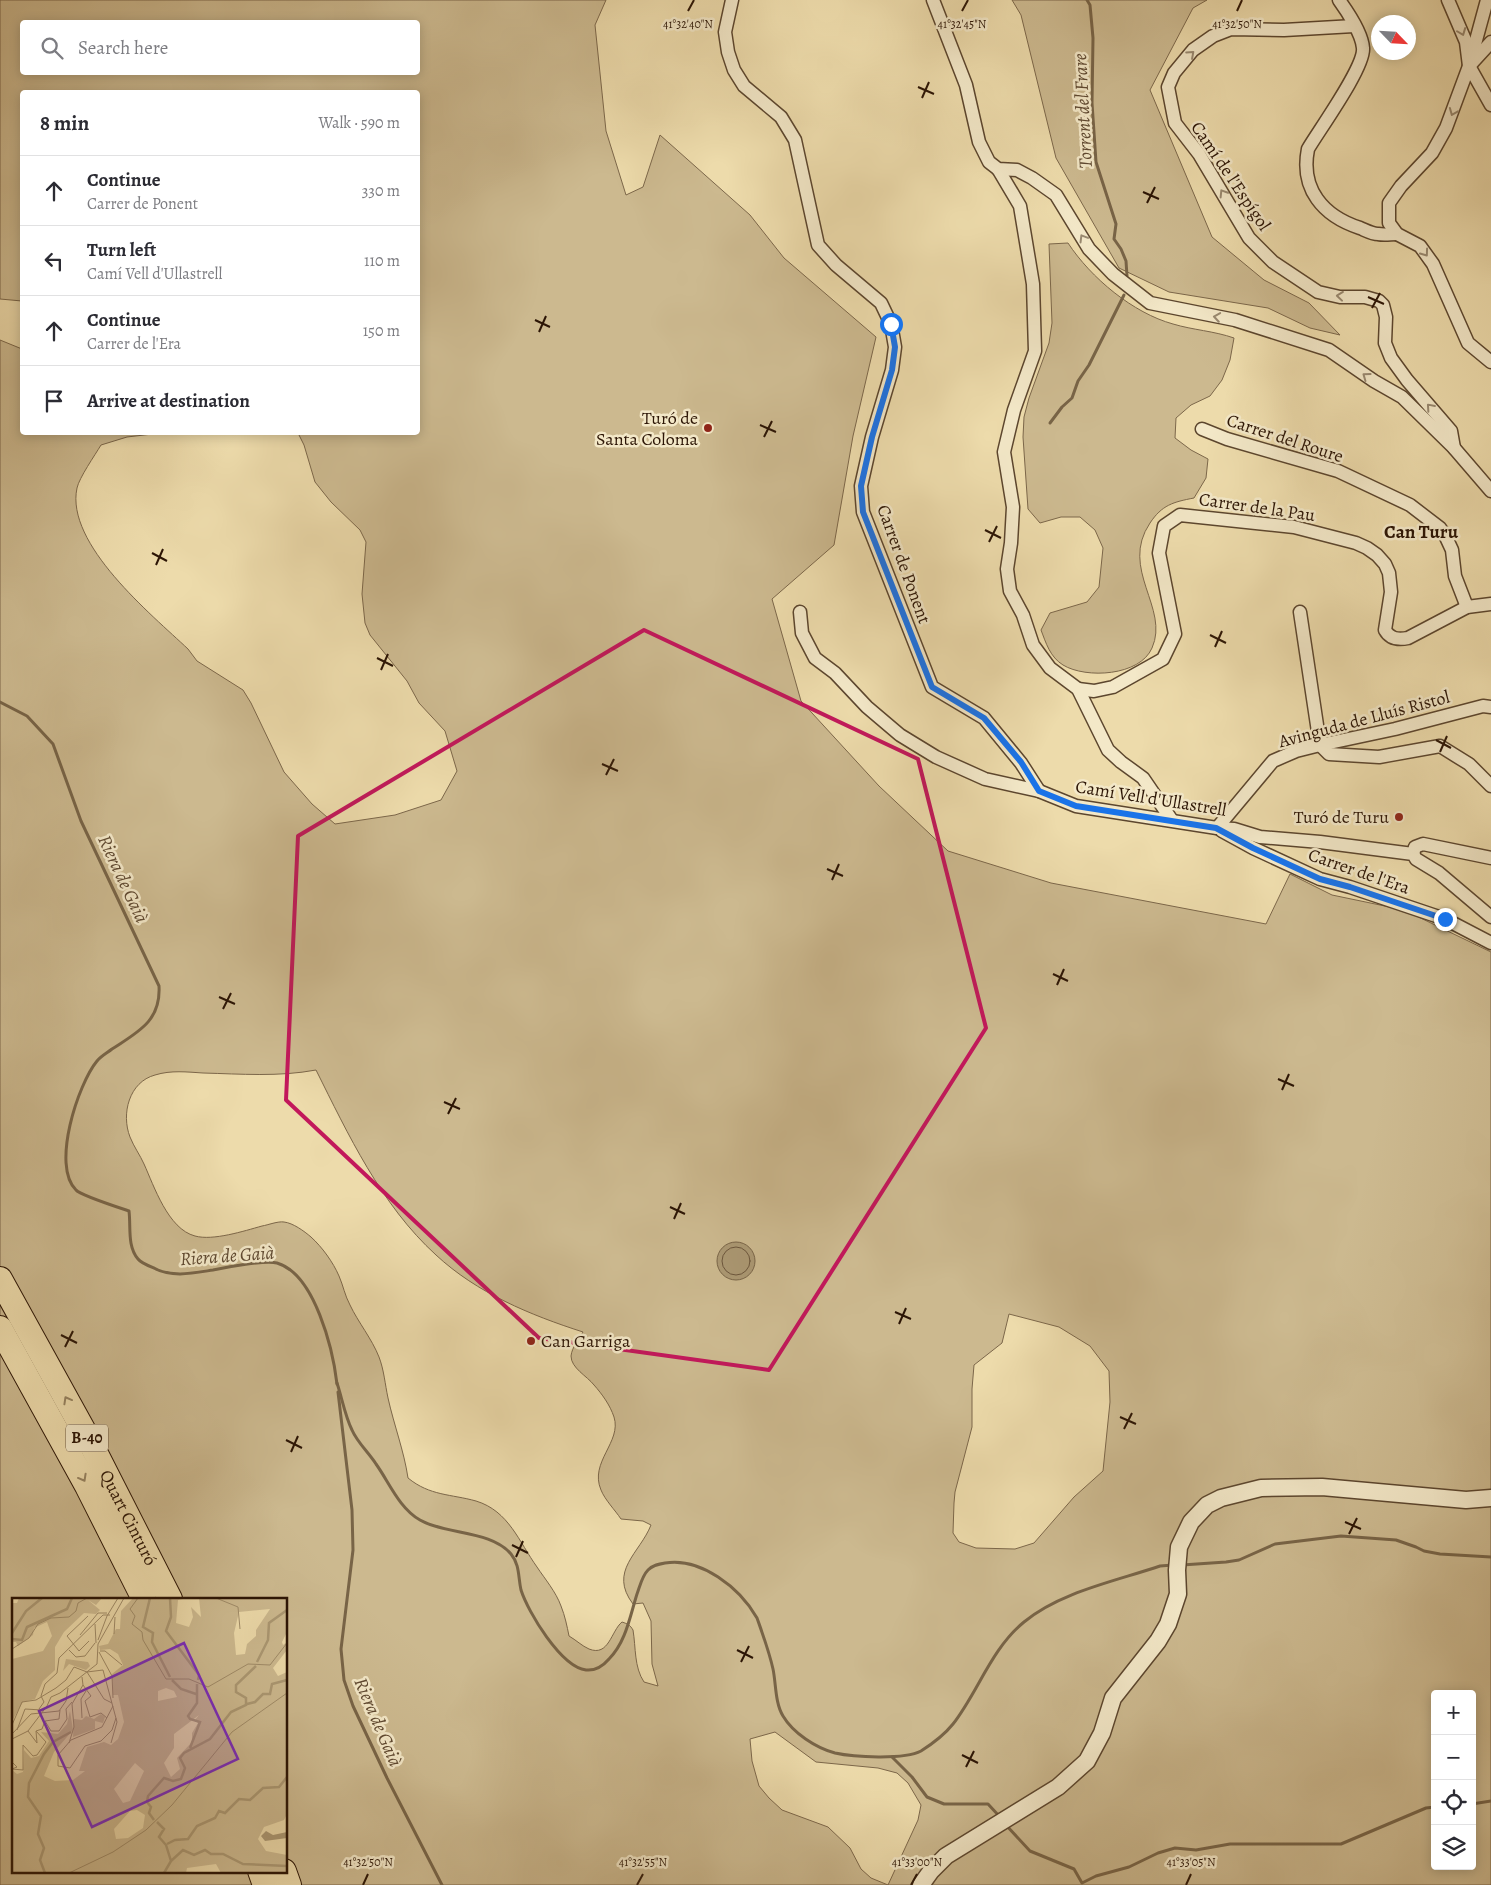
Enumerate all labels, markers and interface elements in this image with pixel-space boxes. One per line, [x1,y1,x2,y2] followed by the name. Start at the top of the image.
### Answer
[1371,15,1416,60] north arrow
[663,16,713,32] text: 41°32'40"N
[938,16,987,32] text: 41°32'45"N
[1212,16,1262,32] text: 41°32'50"N
[20,20,420,75] search box
[1456,27,1467,36] one-way arrow
[38,34,66,62] icon: search
[78,35,168,61] text: Search here
[1185,50,1194,59] one-way arrow
[1067,53,1099,169] water label: Torrent del Frare
[1449,107,1459,115] one-way arrow
[40,109,89,137] text: 8 min
[318,112,400,134] text: Walk · 590 m
[1186,117,1277,236] street label: Camí de l'Espígol
[87,167,161,193] text: Continue
[40,177,68,205] icon: ahead
[362,180,400,202] text: 330 m
[1219,190,1229,199] one-way arrow
[87,193,198,215] text: Carrer de Ponent
[1079,235,1089,244] one-way arrow
[87,237,156,263] text: Turn left
[40,247,68,275] icon: left
[1419,247,1428,257] one-way arrow
[364,250,400,272] text: 110 m
[87,263,222,285] text: Camí Vell d'Ullastrell
[1336,291,1344,302] one-way arrow
[87,307,161,333] text: Continue
[1212,312,1221,322] one-way arrow
[880,313,903,336] route start
[40,317,68,345] icon: ahead
[363,320,400,342] text: 150 m
[87,333,181,355] text: Carrer de l'Era
[1362,373,1372,382] one-way arrow
[40,387,68,415] icon: arrive
[87,388,250,414] text: Arrive at destination
[1427,403,1436,412] one-way arrow
[596,406,699,451] place label: Turó de Santa Coloma
[1224,408,1346,468] street label: Carrer del Roure
[702,422,714,434] marker: Turó de Santa Coloma
[1197,487,1317,527] street label: Carrer de la Pau
[871,501,937,627] street label: Carrer de Ponent
[1384,519,1459,545] district label: Can Turu
[1275,684,1453,754] street label: Avinguda de Lluís Ristol
[1074,774,1229,822] street label: Camí Vell d'Ullastrell
[1294,805,1389,829] place label: Turó de Turu
[1393,811,1405,823] marker: Turó de Turu
[91,831,155,927] water label: Riera de Gaià
[1305,842,1414,900] street label: Carrer de l'Era
[1434,908,1457,931] route end
[179,1240,275,1272] water label: Riera de Gaià
[541,1329,631,1353] place label: Can Garriga
[525,1335,537,1347] marker: Can Garriga
[63,1397,73,1406] one-way arrow
[66,1425,108,1452] road number: B-40
[94,1466,163,1570] street label: Quart Cinturó
[76,1473,86,1482] one-way arrow
[12,1598,288,1872] inset map
[348,1674,408,1771] water label: Riera de Gaià
[1431,1690,1476,1870] map controls
[1431,1690,1476,1735] button: +
[1431,1735,1476,1780] button: −
[1431,1780,1476,1825] button: locate
[1431,1825,1476,1870] button: layers
[343,1854,393,1870] text: 41°32'50"N
[619,1854,668,1870] text: 41°32'55"N
[892,1854,942,1870] text: 41°33'00"N
[1166,1854,1216,1870] text: 41°33'05"N

